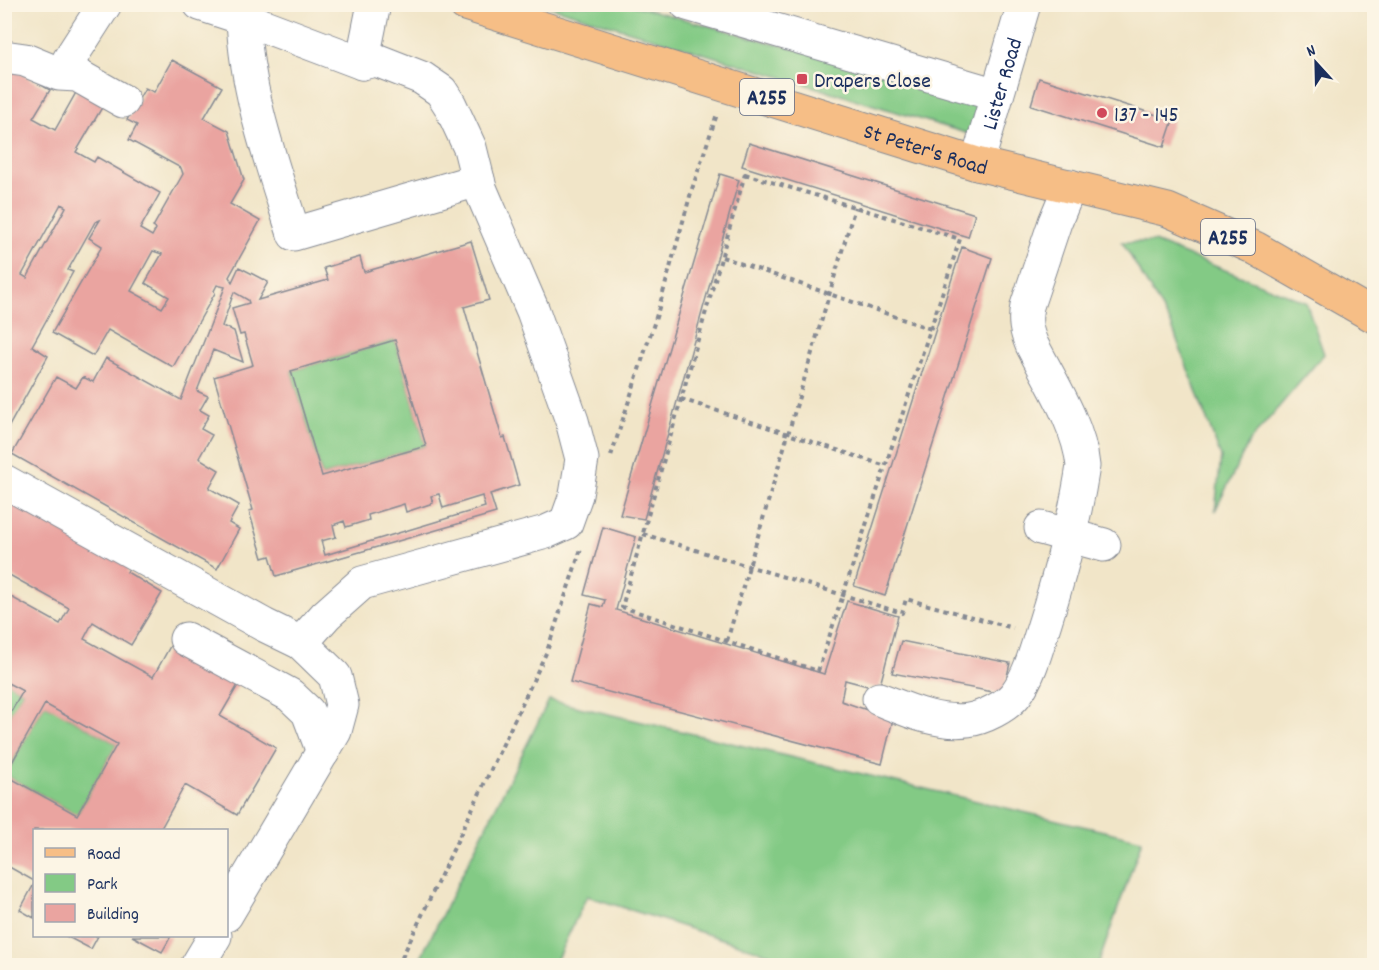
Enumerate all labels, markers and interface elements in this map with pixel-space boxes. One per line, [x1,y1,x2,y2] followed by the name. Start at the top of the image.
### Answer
[1286,33,1346,93] north arrow
[976,35,1032,134] street label: Lister Road
[1303,39,1319,64] text: N
[814,67,931,98] place label: Drapers Close
[795,72,809,86] marker: Drapers Close
[740,79,794,115] road number: A255
[1114,101,1179,132] place label: 137 - 145
[1095,106,1109,120] marker: 137 - 145
[859,117,990,185] street label: St Peter's Road
[1201,219,1255,255] road number: A255
[33,829,228,937] legend
[87,843,121,868] text: Road
[87,873,118,898] text: Park
[87,903,139,928] text: Building

